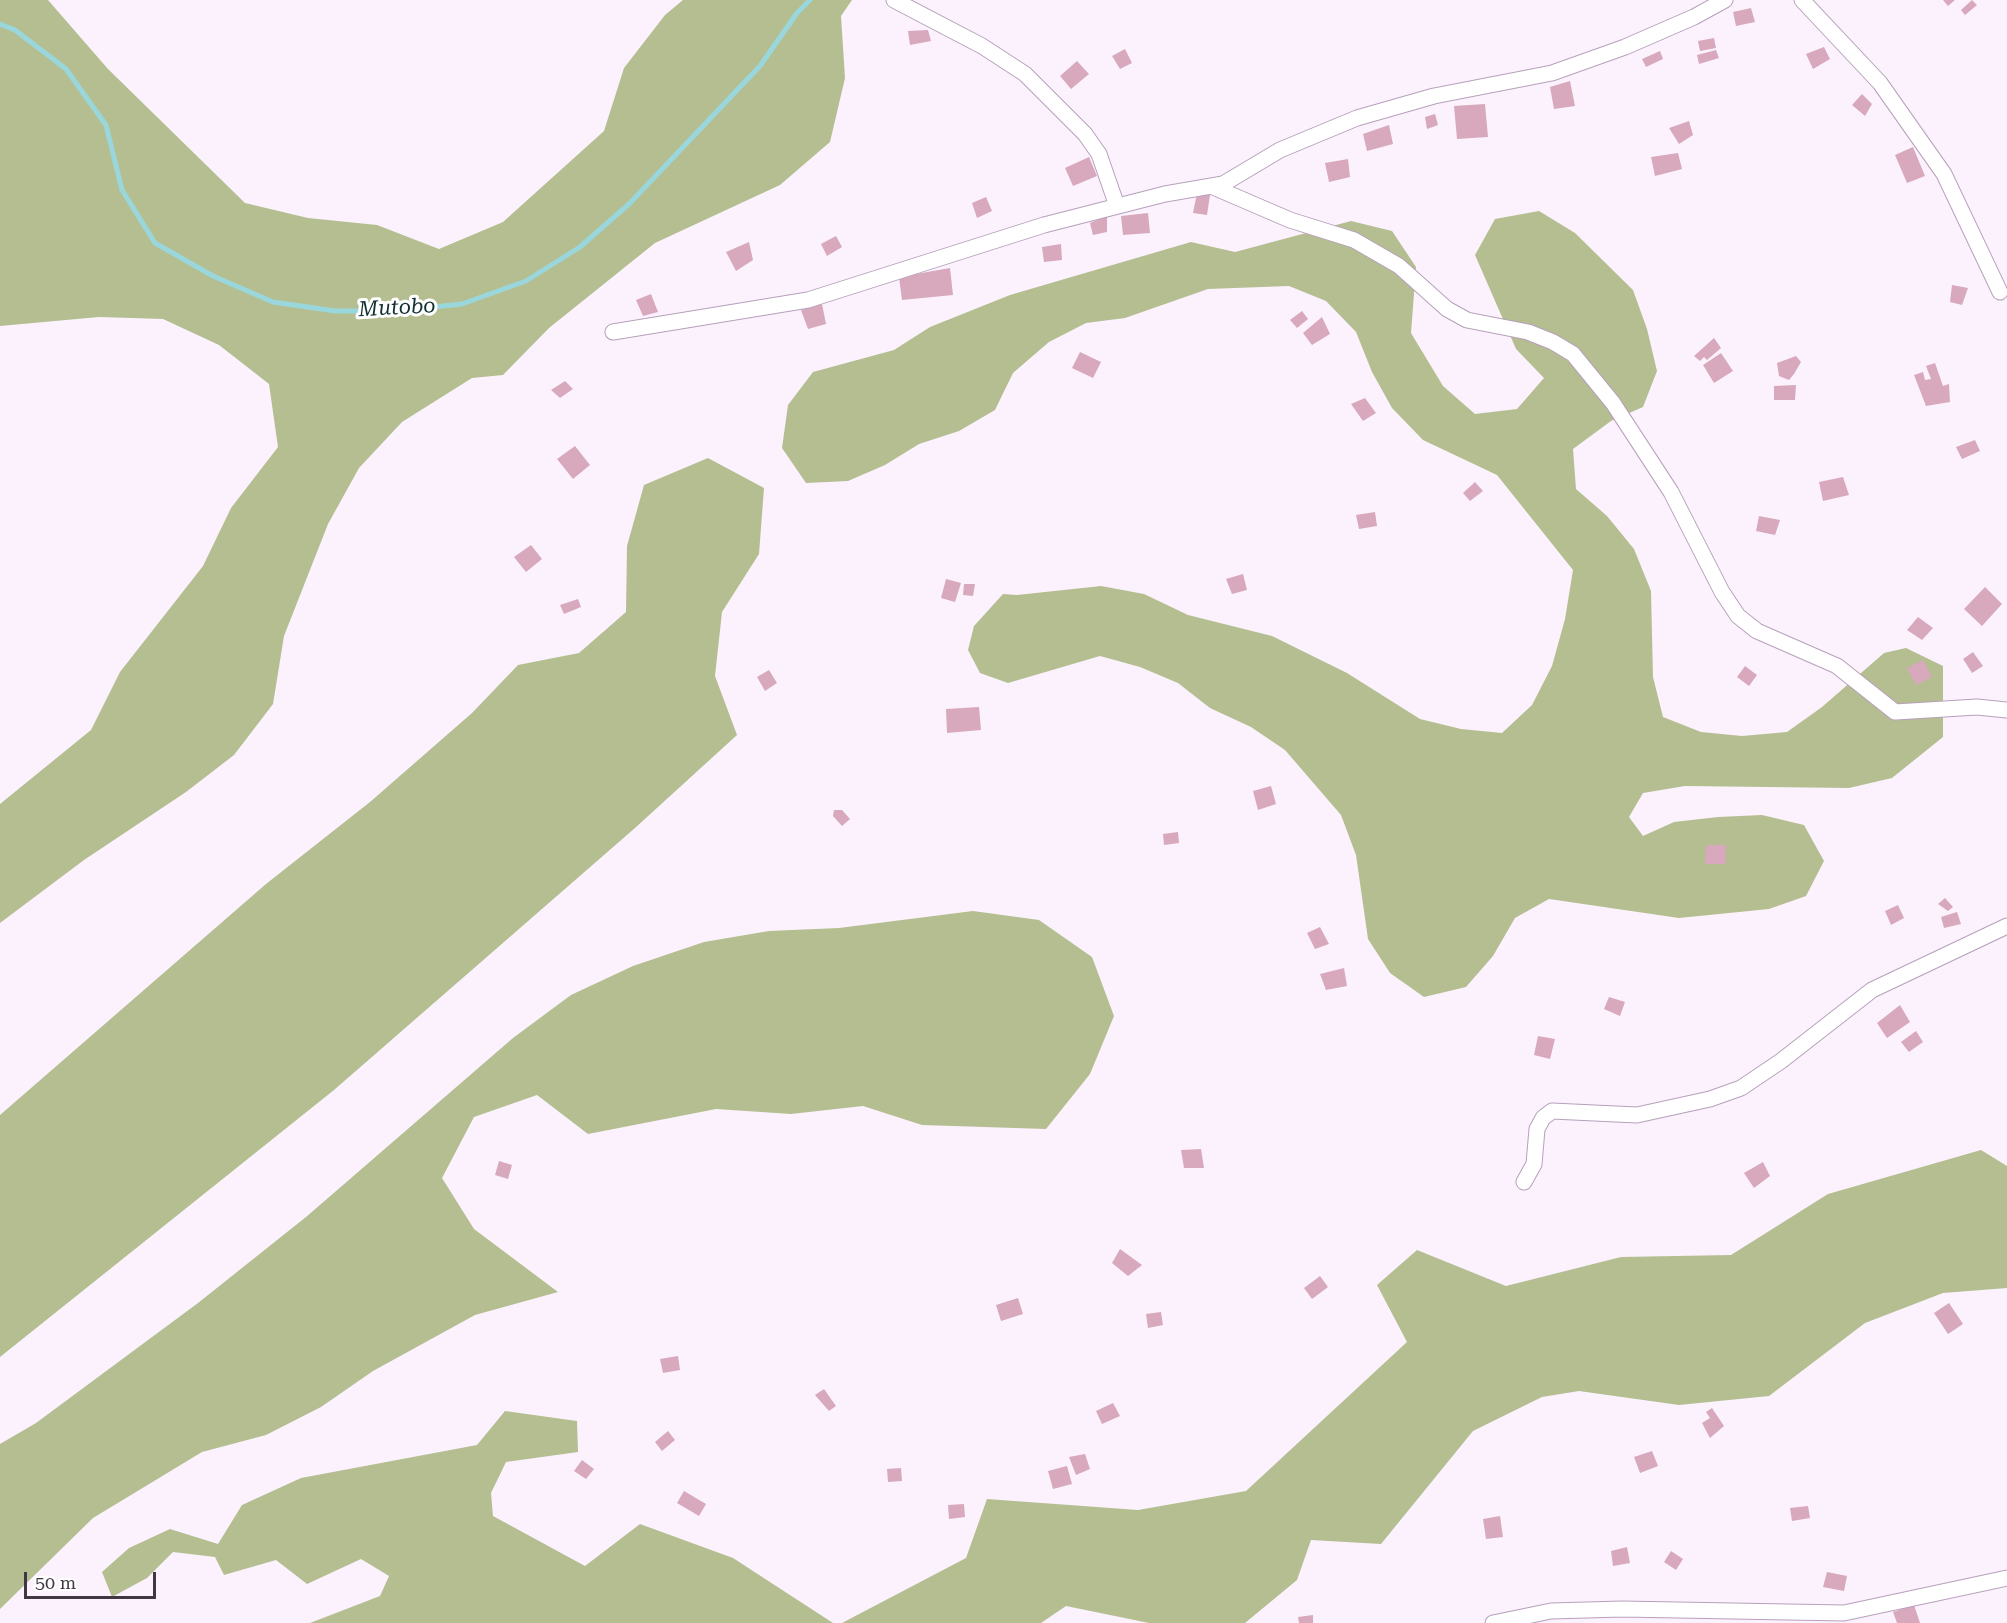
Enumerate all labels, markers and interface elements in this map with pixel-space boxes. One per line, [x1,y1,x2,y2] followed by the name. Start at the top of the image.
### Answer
[358,293,436,323] water label: Mutobo
[27,1560,159,1598] scale bar
[35,1572,76,1593] text: 50 m

